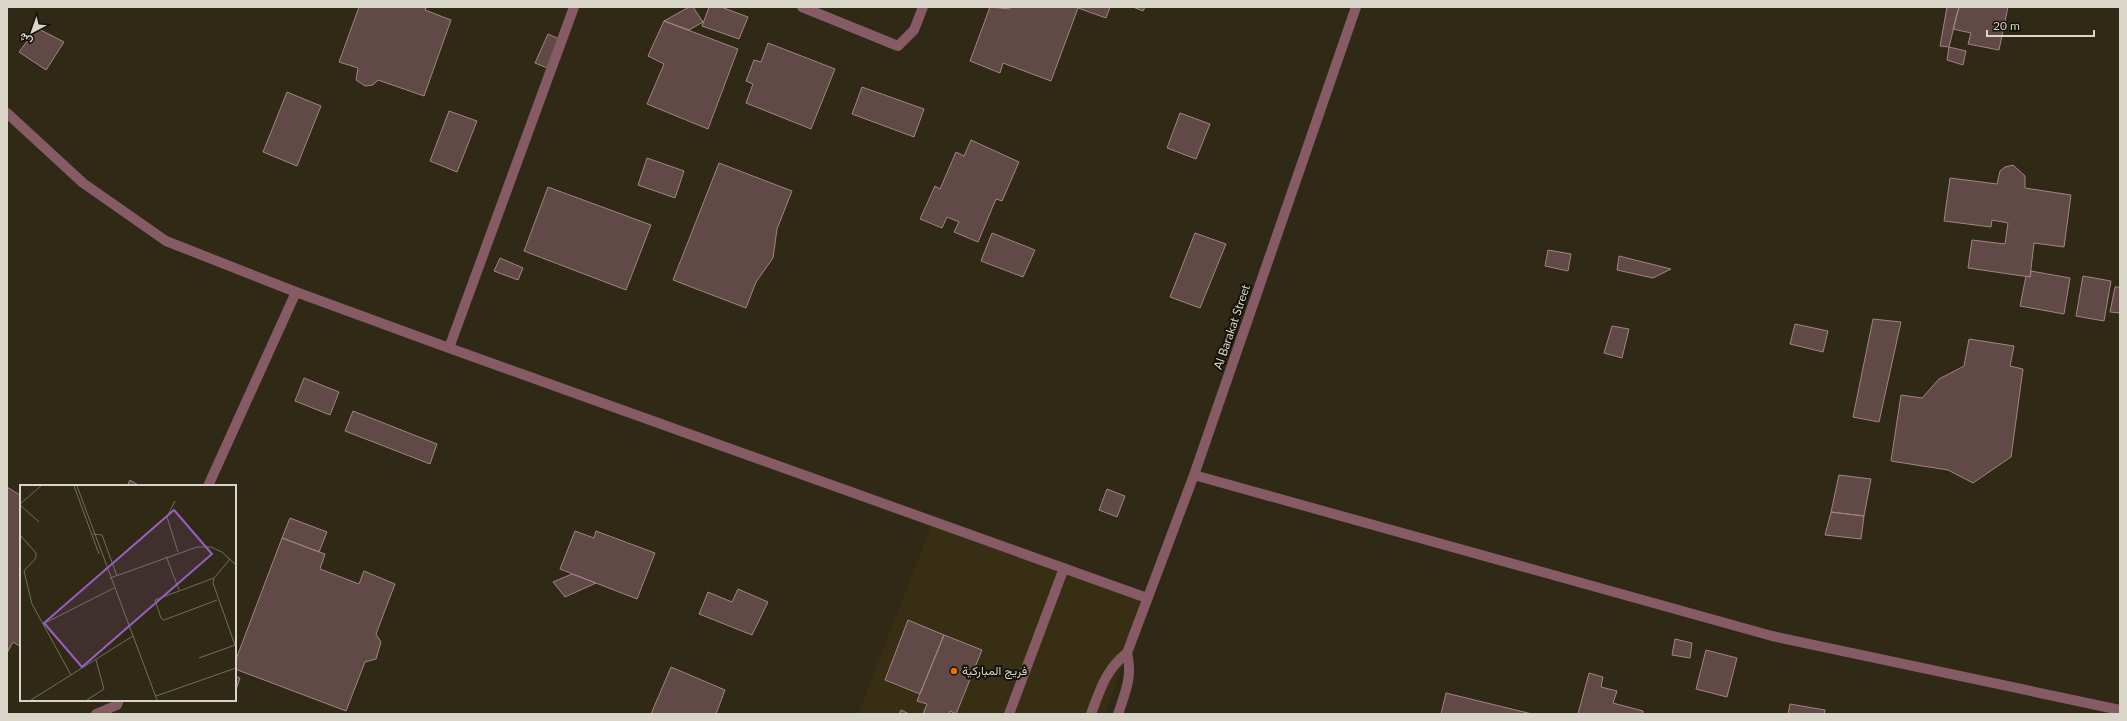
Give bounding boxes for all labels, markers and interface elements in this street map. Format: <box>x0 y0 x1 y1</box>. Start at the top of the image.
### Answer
north arrow <box>12 12 52 52</box>
scale bar <box>1987 12 2094 38</box>
text: 20 m <box>1993 18 2020 33</box>
text: ش <box>16 30 35 49</box>
street label: Al Barakat Street <box>1210 282 1253 371</box>
inset map <box>20 485 236 701</box>
place label: فريج المباركية <box>962 663 1027 680</box>
marker: فريج المباركية <box>949 666 959 676</box>

